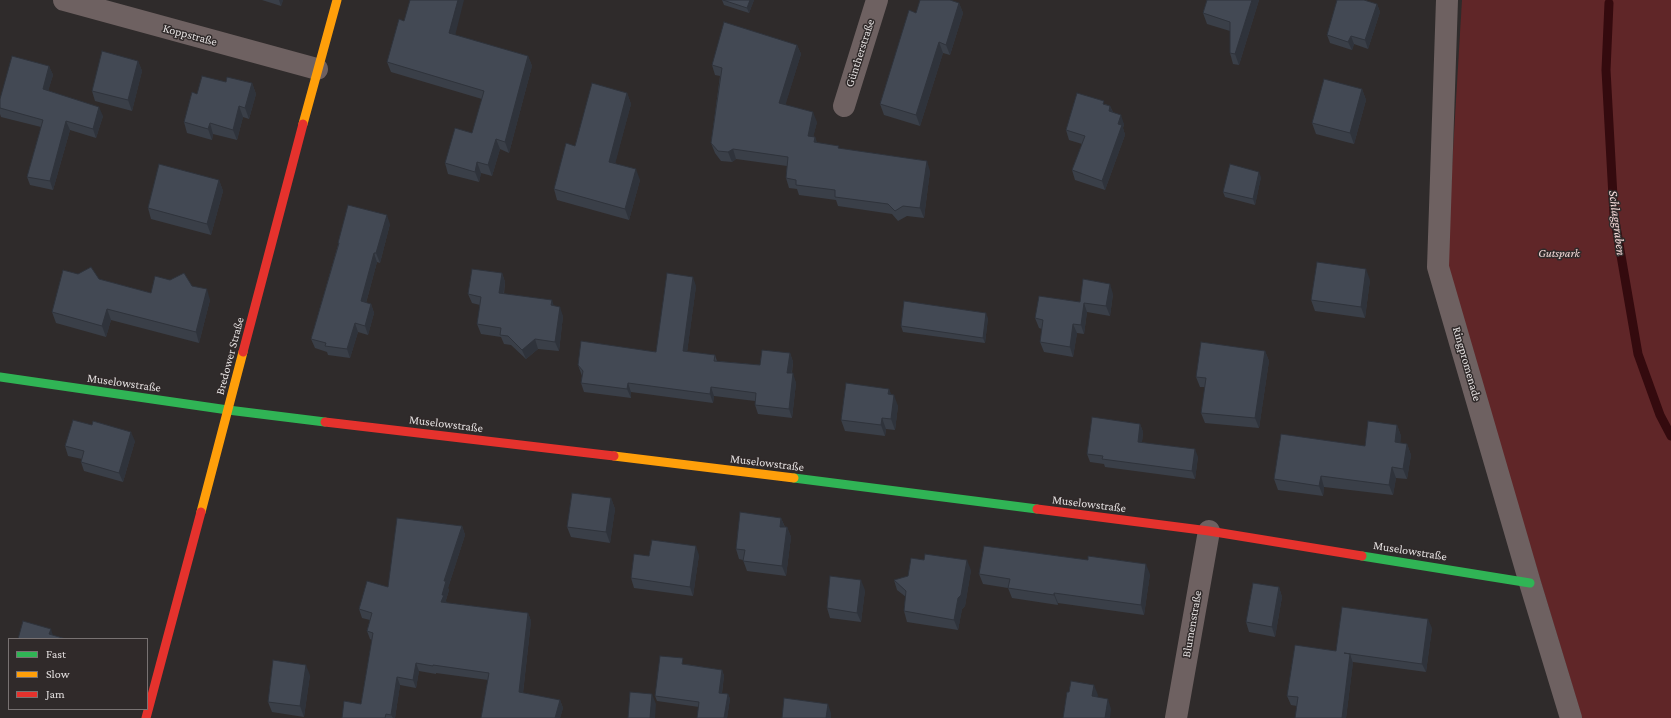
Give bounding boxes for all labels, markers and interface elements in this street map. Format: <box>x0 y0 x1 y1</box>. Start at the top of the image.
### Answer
street label: Güntherstraße <box>842 17 878 89</box>
street label: Koppstraße <box>161 21 219 49</box>
water label: Schlaggraben <box>1605 190 1629 256</box>
park label: Gutspark <box>1538 246 1580 260</box>
street label: Bredower Straße <box>213 316 247 396</box>
street label: Ringpromenade <box>1449 325 1485 403</box>
street label: Muselowstraße <box>86 371 162 395</box>
street label: Muselowstraße <box>408 412 484 436</box>
street label: Muselowstraße <box>729 451 805 475</box>
street label: Muselowstraße <box>1051 492 1127 516</box>
street label: Muselowstraße <box>1372 538 1448 564</box>
street label: Blumenstraße <box>1179 589 1205 659</box>
legend <box>8 638 148 710</box>
text: Fast <box>46 647 66 661</box>
text: Slow <box>46 667 70 681</box>
text: Jam <box>46 687 65 701</box>

